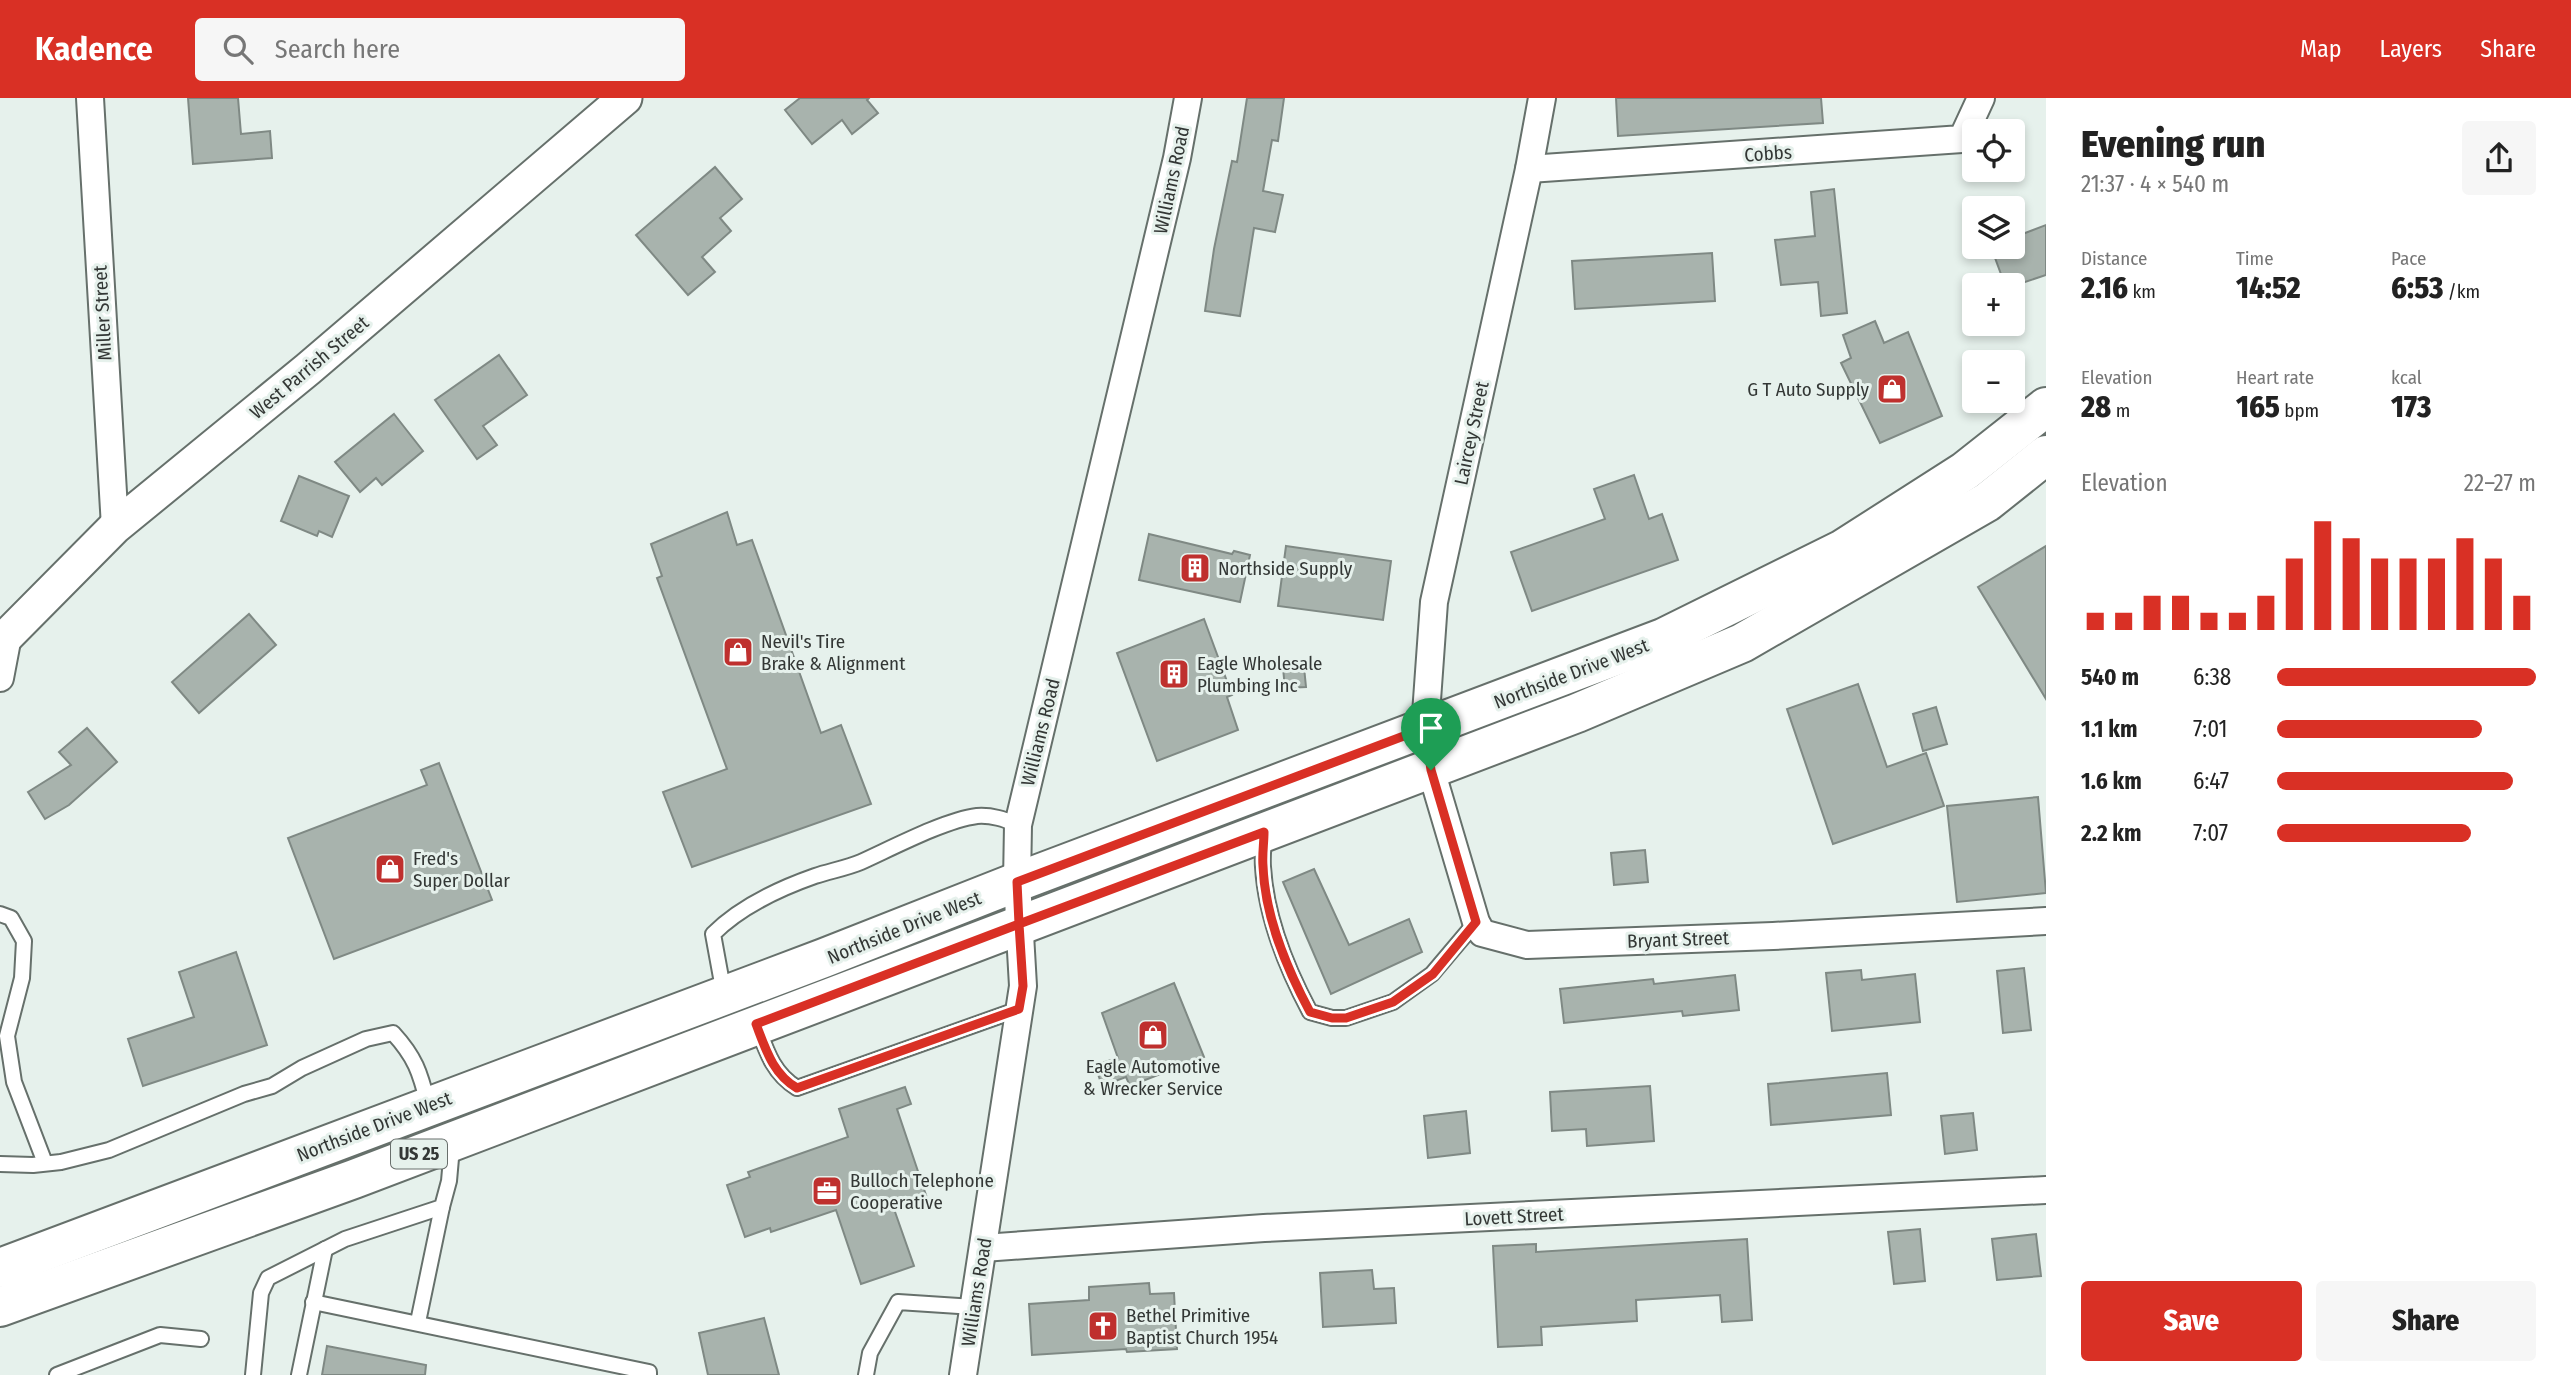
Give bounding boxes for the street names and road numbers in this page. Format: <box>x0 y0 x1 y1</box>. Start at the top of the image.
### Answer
street label: Williams Road <box>1149 124 1194 236</box>
street label: Cobbs <box>1743 140 1793 167</box>
street label: Miller Street <box>88 264 116 361</box>
street label: West Parrish Street <box>245 311 374 424</box>
street label: Laircey Street <box>1449 378 1494 487</box>
street label: Northside Drive West <box>1491 633 1652 714</box>
street label: Williams Road <box>1016 676 1065 788</box>
street label: Northside Drive West <box>824 886 985 969</box>
street label: Bryant Street <box>1627 926 1730 953</box>
street label: Northside Drive West <box>294 1086 455 1167</box>
road number: US 25 <box>391 1140 447 1168</box>
street label: Lovett Street <box>1464 1202 1565 1231</box>
street label: Williams Road <box>957 1236 996 1348</box>

